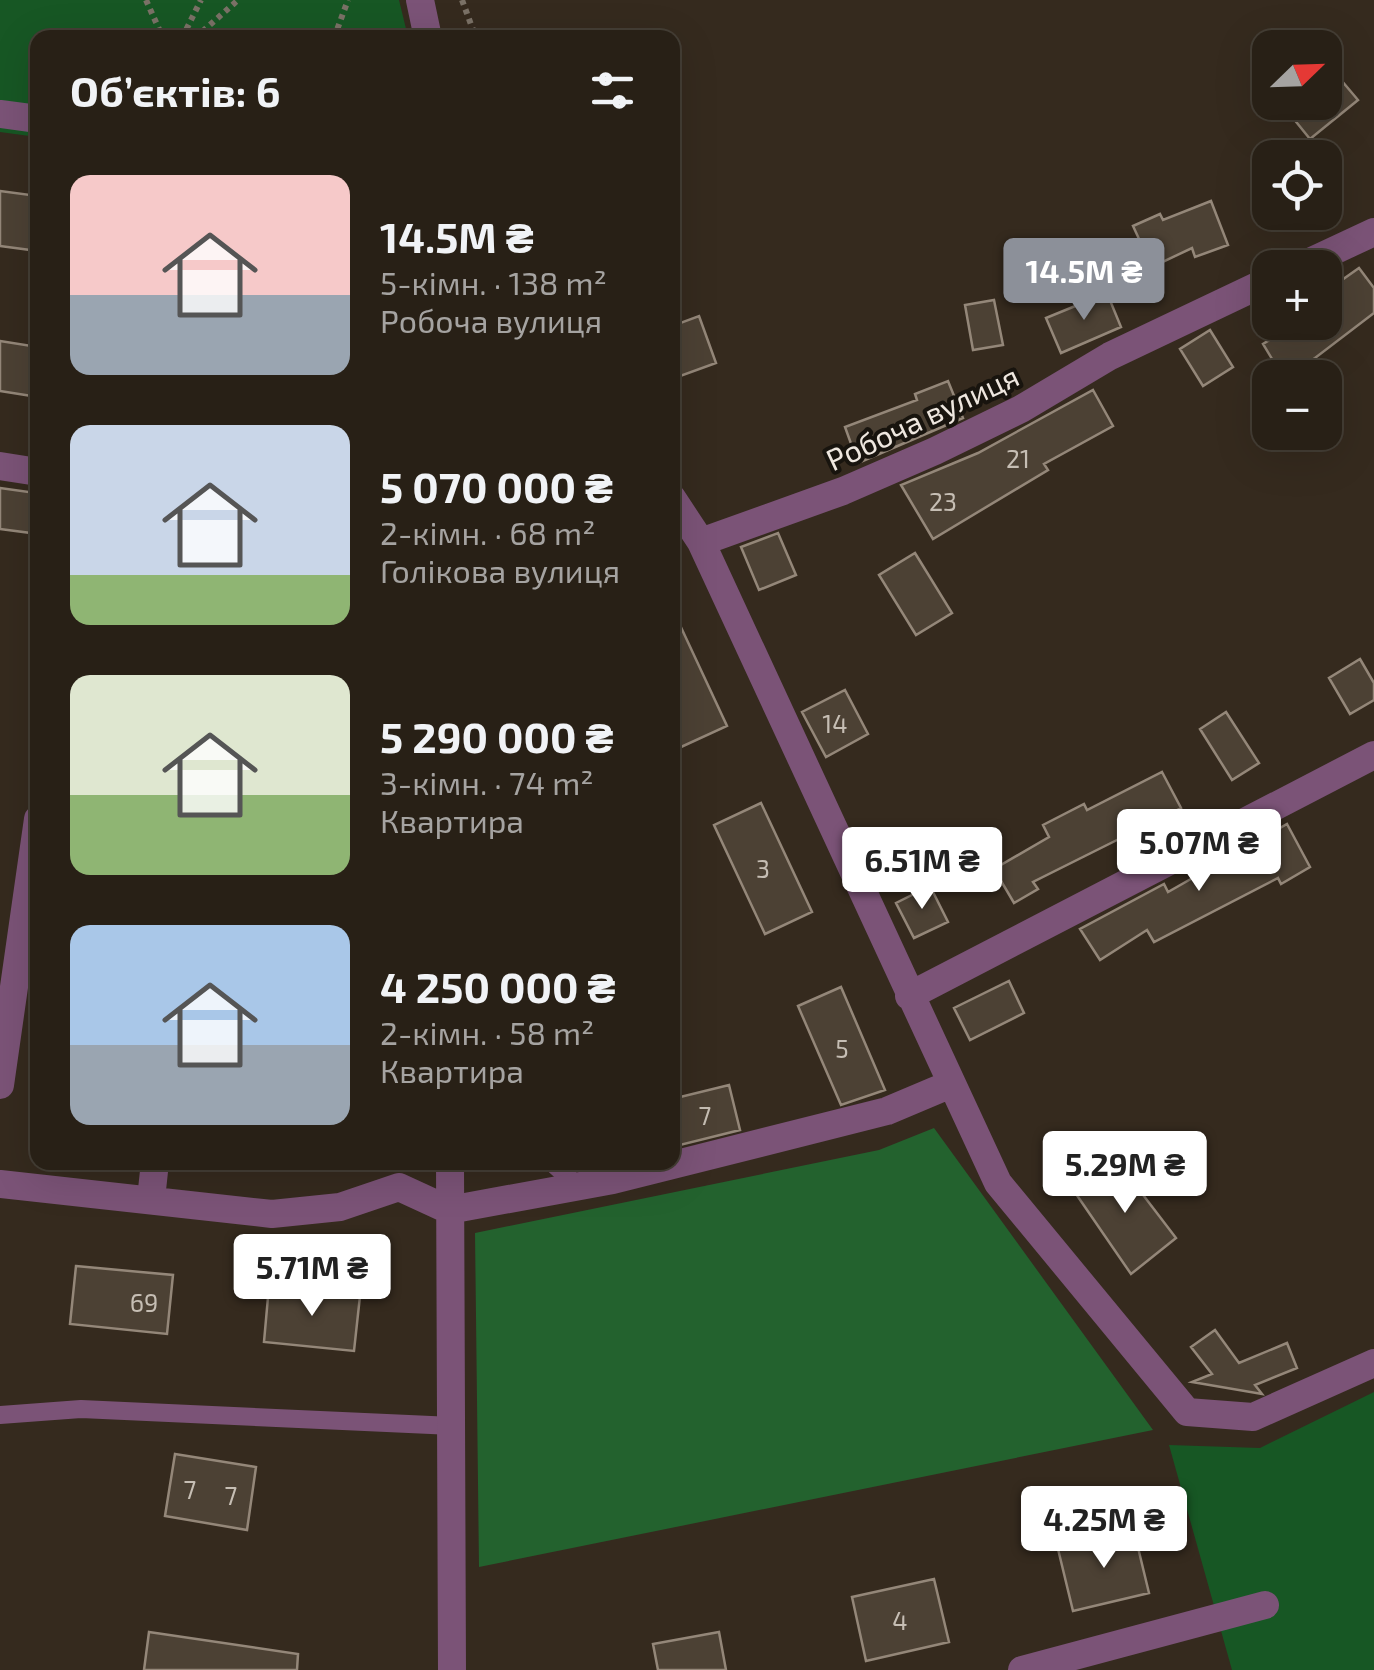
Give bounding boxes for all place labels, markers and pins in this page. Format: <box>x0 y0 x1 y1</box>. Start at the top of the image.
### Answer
pin: 14.5M ₴ <box>992 238 1176 323</box>
pin: 5.07M ₴ <box>1107 809 1291 894</box>
pin: 6.51M ₴ <box>830 827 1014 912</box>
pin: 5.29M ₴ <box>1033 1131 1217 1216</box>
pin: 5.71M ₴ <box>220 1234 404 1319</box>
pin: 4.25M ₴ <box>1012 1486 1196 1571</box>

